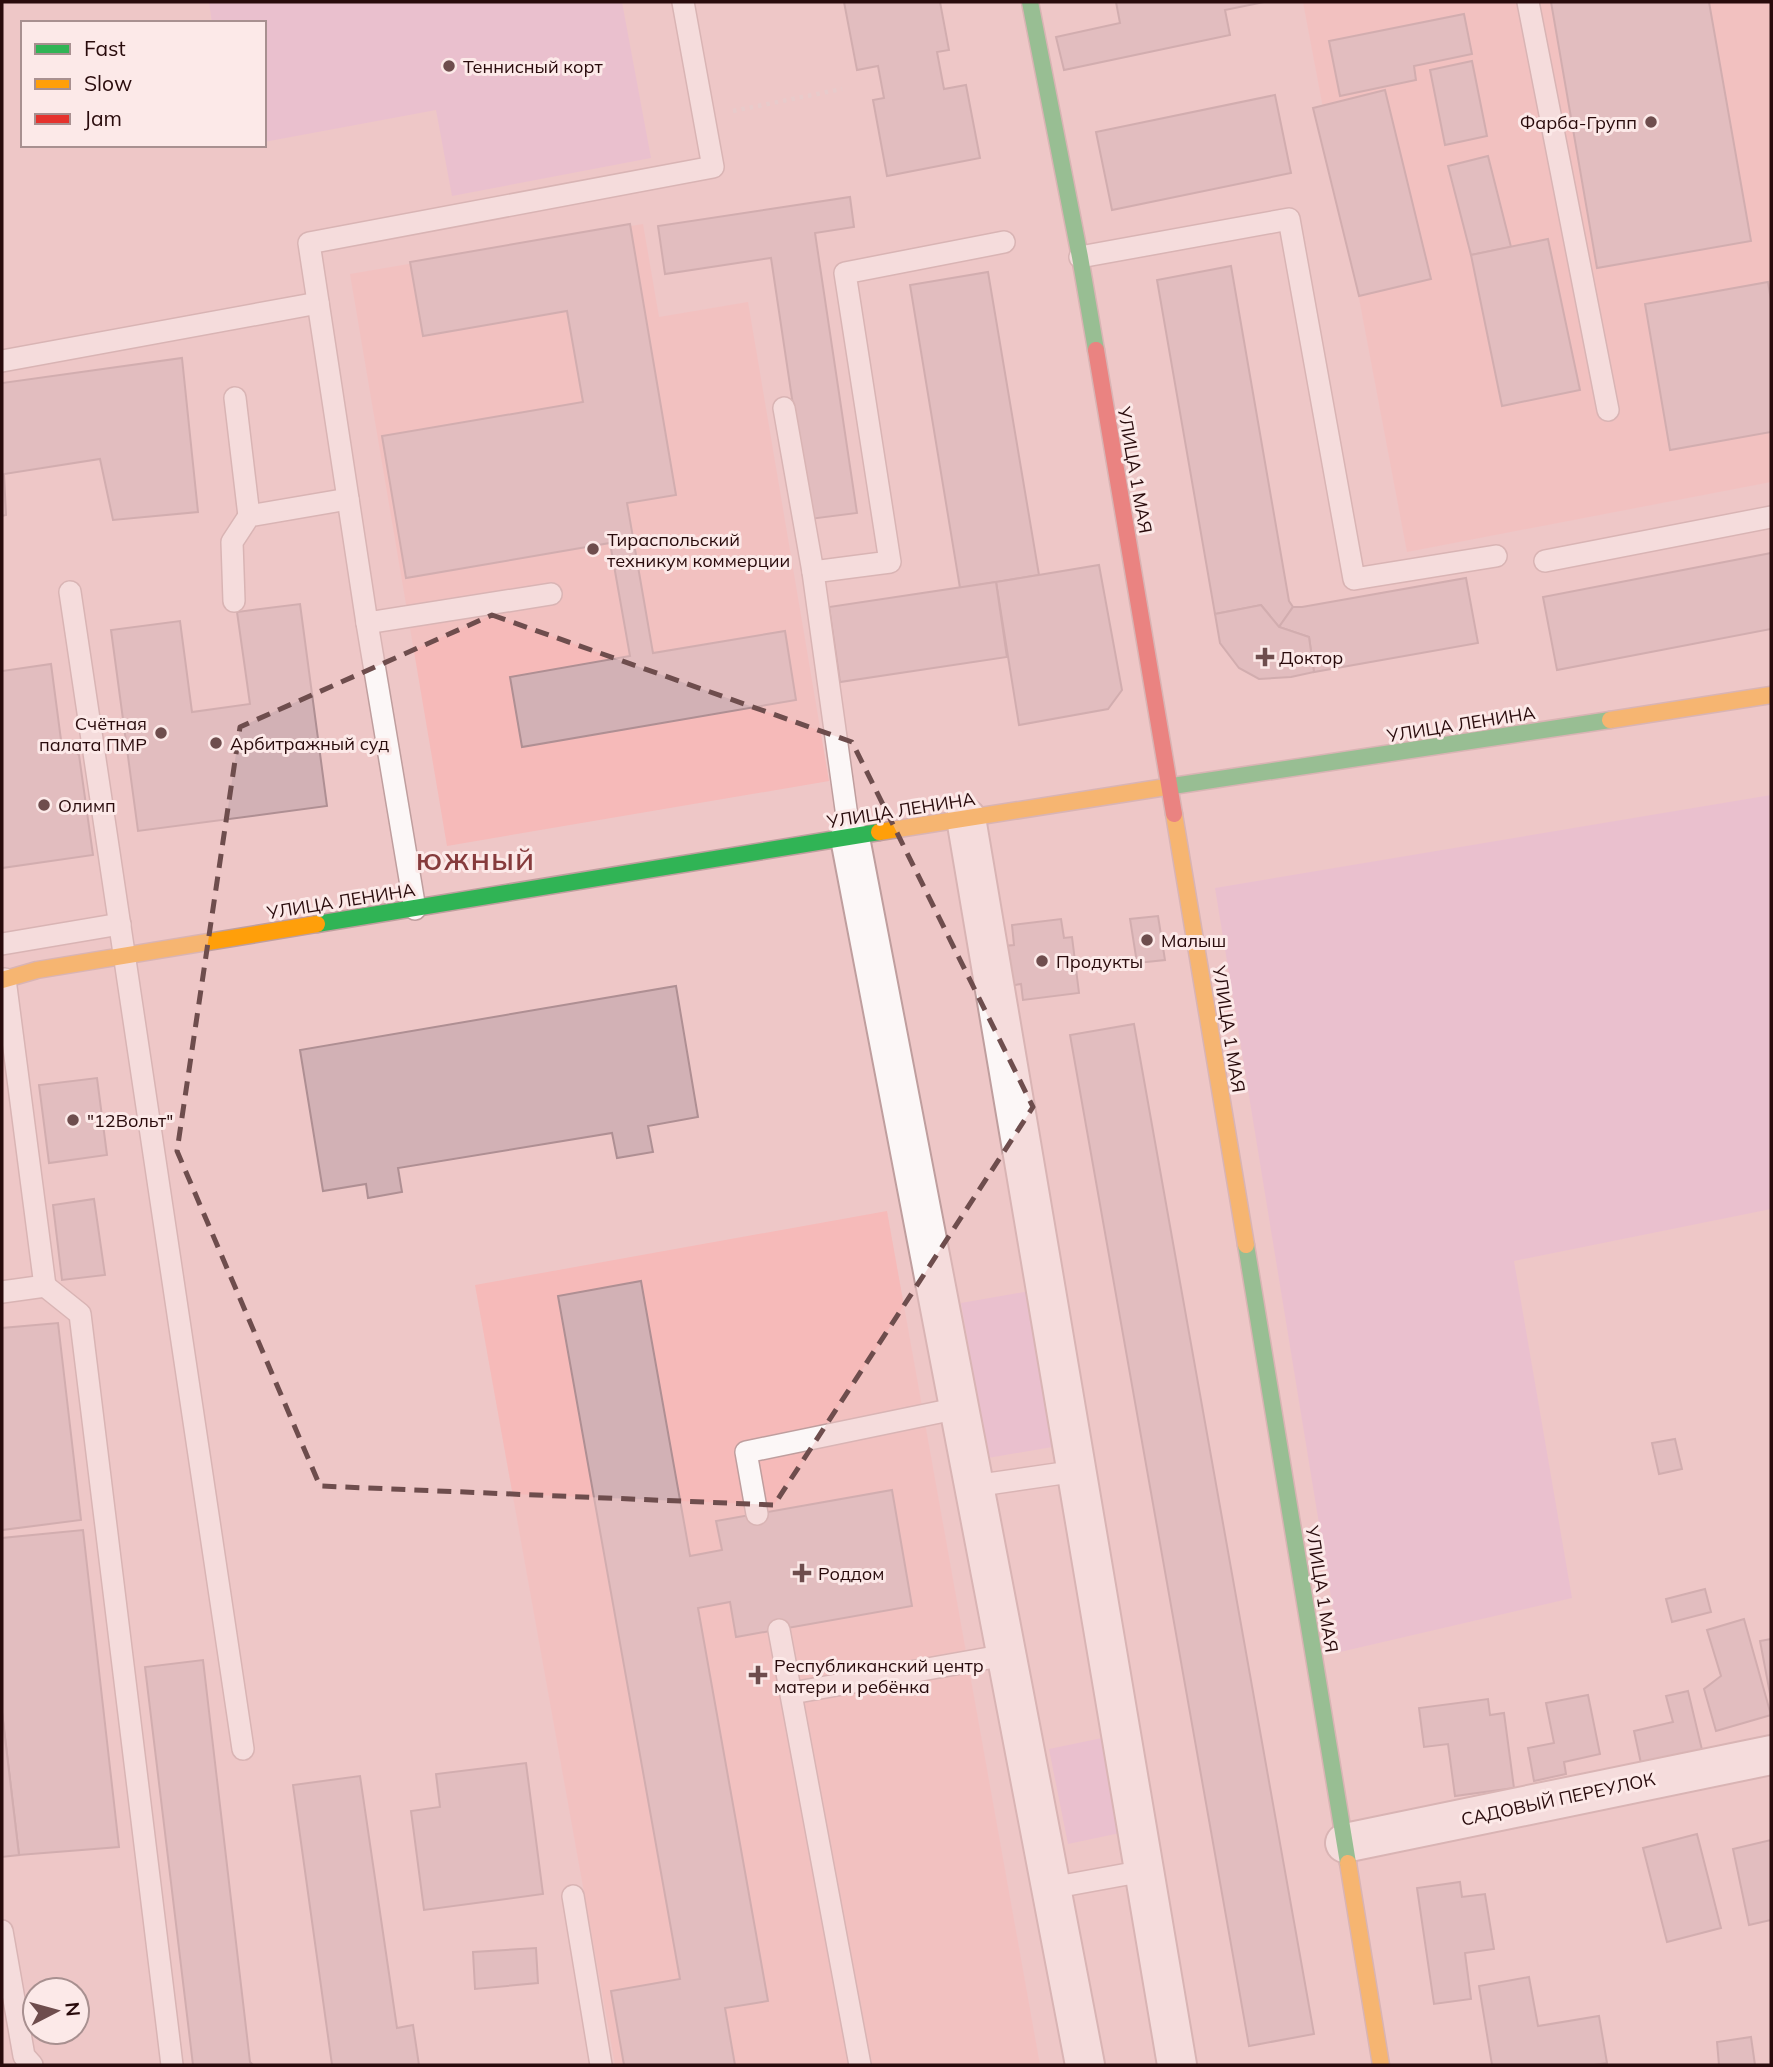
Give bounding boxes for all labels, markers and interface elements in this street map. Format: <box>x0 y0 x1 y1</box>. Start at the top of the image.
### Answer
legend <box>21 21 266 147</box>
text: Fast <box>84 35 126 61</box>
place label: Теннисный корт <box>463 55 603 78</box>
marker: Теннисный корт <box>441 58 457 74</box>
text: Slow <box>84 70 132 96</box>
text: Jam <box>84 105 122 131</box>
place label: Фарба-Групп <box>1520 111 1637 134</box>
marker: Фарба-Групп <box>1643 114 1659 130</box>
street label: УЛИЦА 1 МАЯ <box>1112 404 1157 535</box>
place label: Тираспольский техникум коммерции <box>607 528 790 572</box>
marker: Тираспольский техникум коммерции <box>585 541 601 557</box>
place label: Доктор <box>1279 646 1343 669</box>
marker: Доктор <box>1257 649 1273 665</box>
street label: УЛИЦА ЛЕНИНА <box>1384 701 1537 747</box>
place label: Счётная палата ПМР <box>39 712 147 756</box>
marker: Счётная палата ПМР <box>153 725 169 741</box>
place label: Арбитражный суд <box>230 732 389 755</box>
marker: Арбитражный суд <box>208 735 224 751</box>
street label: УЛИЦА ЛЕНИНА <box>824 787 977 833</box>
place label: Олимп <box>58 794 116 817</box>
marker: Олимп <box>36 797 52 813</box>
district label: ЮЖНЫЙ <box>416 846 536 876</box>
street label: УЛИЦА ЛЕНИНА <box>264 878 417 924</box>
place label: Малыш <box>1161 929 1226 952</box>
marker: Малыш <box>1139 932 1155 948</box>
place label: Продукты <box>1056 950 1143 973</box>
marker: Продукты <box>1034 953 1050 969</box>
street label: УЛИЦА 1 МАЯ <box>1207 963 1250 1094</box>
place label: "12Вольт" <box>87 1109 173 1132</box>
marker: "12Вольт" <box>65 1112 81 1128</box>
street label: УЛИЦА 1 МАЯ <box>1300 1523 1343 1654</box>
place label: Роддом <box>818 1562 884 1585</box>
marker: Роддом <box>792 1563 812 1583</box>
place label: Республиканский центр матери и ребёнка <box>774 1654 984 1698</box>
marker: Республиканский центр матери и ребёнка <box>748 1665 768 1685</box>
street label: САДОВЫЙ ПЕРЕУЛОК <box>1459 1767 1657 1831</box>
north arrow <box>21 1976 91 2046</box>
text: N <box>60 2001 86 2018</box>

